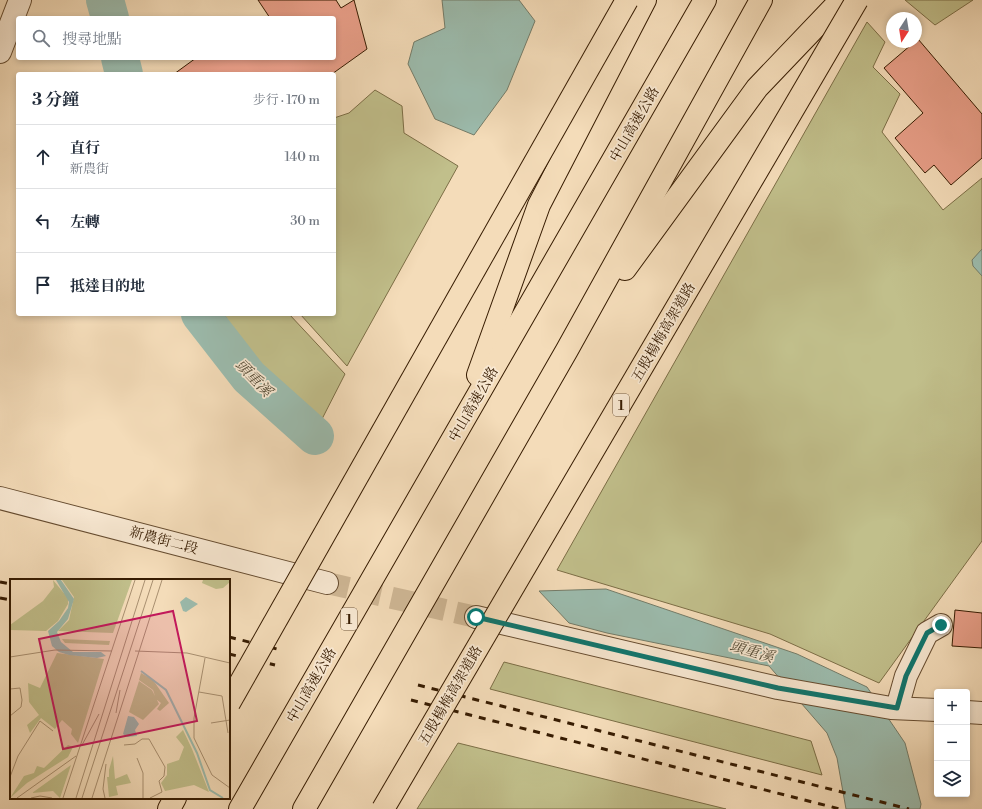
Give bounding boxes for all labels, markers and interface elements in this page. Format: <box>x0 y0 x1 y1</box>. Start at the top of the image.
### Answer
north arrow <box>886 12 922 48</box>
search box <box>16 16 336 60</box>
icon: search <box>30 27 52 49</box>
text: 搜尋地點 <box>62 30 122 49</box>
street label: 中山高速公路 <box>606 84 664 165</box>
text: 3 分鐘 <box>32 89 79 111</box>
text: 步行 · 170 m <box>253 92 320 108</box>
text: 直行 <box>70 139 100 158</box>
icon: ahead <box>32 146 54 168</box>
text: 140 m <box>284 149 320 165</box>
text: 新農街 <box>70 161 109 177</box>
icon: left <box>32 210 54 232</box>
text: 左轉 <box>70 213 100 232</box>
text: 30 m <box>290 213 320 229</box>
icon: arrive <box>32 274 54 296</box>
text: 抵達目的地 <box>70 277 145 296</box>
street label: 五股楊梅高架道路 <box>628 280 700 385</box>
water label: 頭重溪 <box>231 356 277 403</box>
street label: 中山高速公路 <box>445 364 503 445</box>
road number: 1 <box>613 394 629 416</box>
street label: 新農街二段 <box>128 523 200 559</box>
inset map <box>10 579 230 799</box>
road number: 1 <box>341 608 357 630</box>
route start <box>467 608 485 626</box>
route end <box>932 616 950 634</box>
water label: 頭重溪 <box>728 636 778 668</box>
street label: 五股楊梅高架道路 <box>415 643 487 748</box>
street label: 中山高速公路 <box>283 645 341 726</box>
map controls <box>934 689 970 797</box>
button: + <box>934 689 970 725</box>
button: − <box>934 725 970 761</box>
button: layers <box>934 761 970 797</box>

